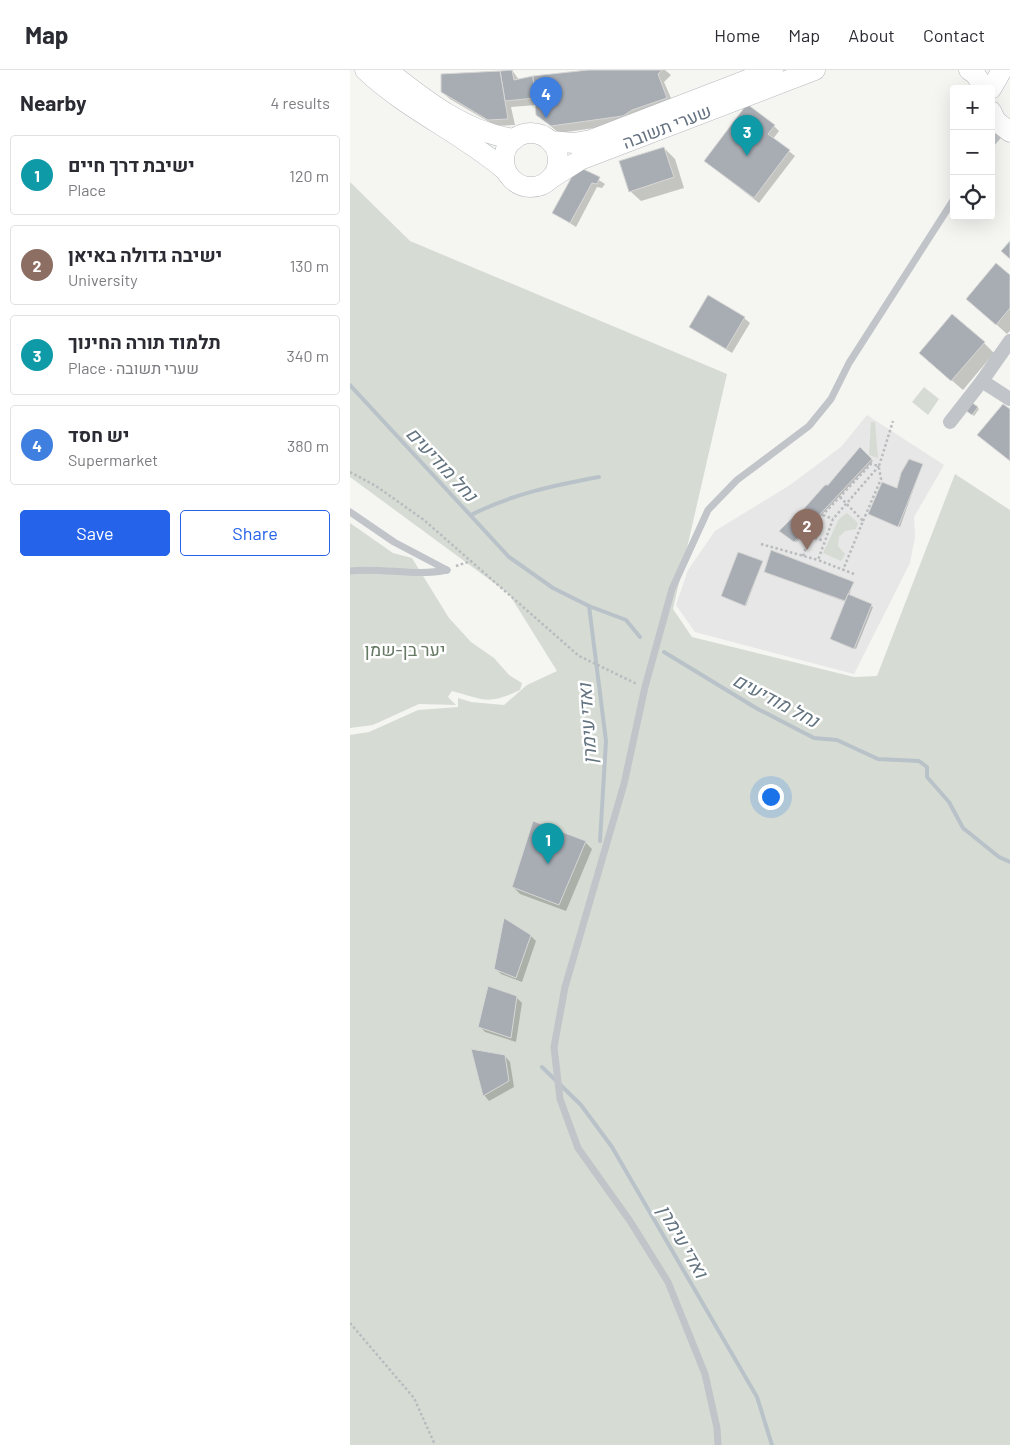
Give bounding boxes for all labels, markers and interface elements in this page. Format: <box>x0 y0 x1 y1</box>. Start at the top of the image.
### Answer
text: Map <box>25 20 68 49</box>
text: Home <box>714 24 760 46</box>
text: Map <box>788 24 820 46</box>
text: About <box>848 24 895 46</box>
text: Contact <box>923 24 985 46</box>
pin: 4 <box>530 77 562 118</box>
map controls <box>950 85 995 220</box>
button: + <box>950 85 995 130</box>
text: Nearby <box>20 90 86 115</box>
text: 4 results <box>270 93 330 112</box>
street label: שערי תשובה <box>619 99 714 153</box>
pin: 3 <box>731 115 763 156</box>
button: − <box>950 130 995 175</box>
text: ישיבת דרך חיים <box>68 153 195 176</box>
text: 1 <box>34 166 40 185</box>
text: 120 m <box>289 166 329 185</box>
button: locate <box>950 175 995 220</box>
text: Place <box>68 180 106 199</box>
text: ישיבה גדולה באיאן <box>68 243 222 266</box>
text: 2 <box>33 256 41 275</box>
text: 130 m <box>290 256 329 275</box>
text: University <box>68 270 138 289</box>
text: תלמוד תורה החינוך <box>68 330 221 353</box>
text: 3 <box>33 346 41 365</box>
text: 340 m <box>286 346 329 365</box>
text: Place · שערי תשובה <box>68 358 199 377</box>
water label: נחל מודיעים <box>402 421 484 507</box>
text: יש חסד <box>68 423 130 446</box>
text: 4 <box>32 436 42 455</box>
text: 380 m <box>287 436 329 455</box>
text: Supermarket <box>68 450 158 469</box>
pin: 2 <box>791 509 823 550</box>
button: Save <box>20 510 170 556</box>
button: Share <box>180 510 330 556</box>
park label: יער בן-שמן <box>365 638 445 660</box>
water label: נחל מודיעים <box>729 667 824 732</box>
water label: ואדי עימרן <box>572 682 601 765</box>
your location <box>758 784 784 810</box>
pin: 1 <box>532 823 564 864</box>
water label: ואדי עימרן <box>653 1200 714 1283</box>

